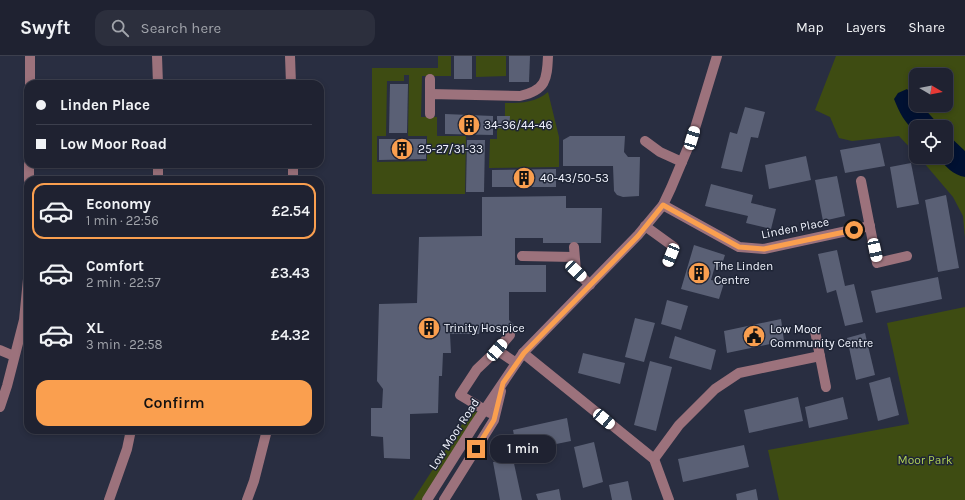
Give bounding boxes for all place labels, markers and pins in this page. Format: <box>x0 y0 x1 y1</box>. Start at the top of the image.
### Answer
building icon: 34-36/44-46 <box>456 112 482 138</box>
place label: 34-36/44-46 <box>484 118 552 132</box>
building icon: 25-27/31-33 <box>389 136 415 162</box>
place label: 25-27/31-33 <box>418 142 483 156</box>
building icon: 40-43/50-53 <box>511 165 537 191</box>
place label: 40-43/50-53 <box>540 171 609 185</box>
place label: The Linden Centre <box>714 259 773 287</box>
building icon: The Linden Centre <box>686 260 712 286</box>
building icon: Trinity Hospice <box>416 315 442 341</box>
place label: Trinity Hospice <box>444 321 525 335</box>
place label: Low Moor Community Centre <box>770 322 873 350</box>
public building icon: Low Moor Community Centre <box>741 323 767 349</box>

